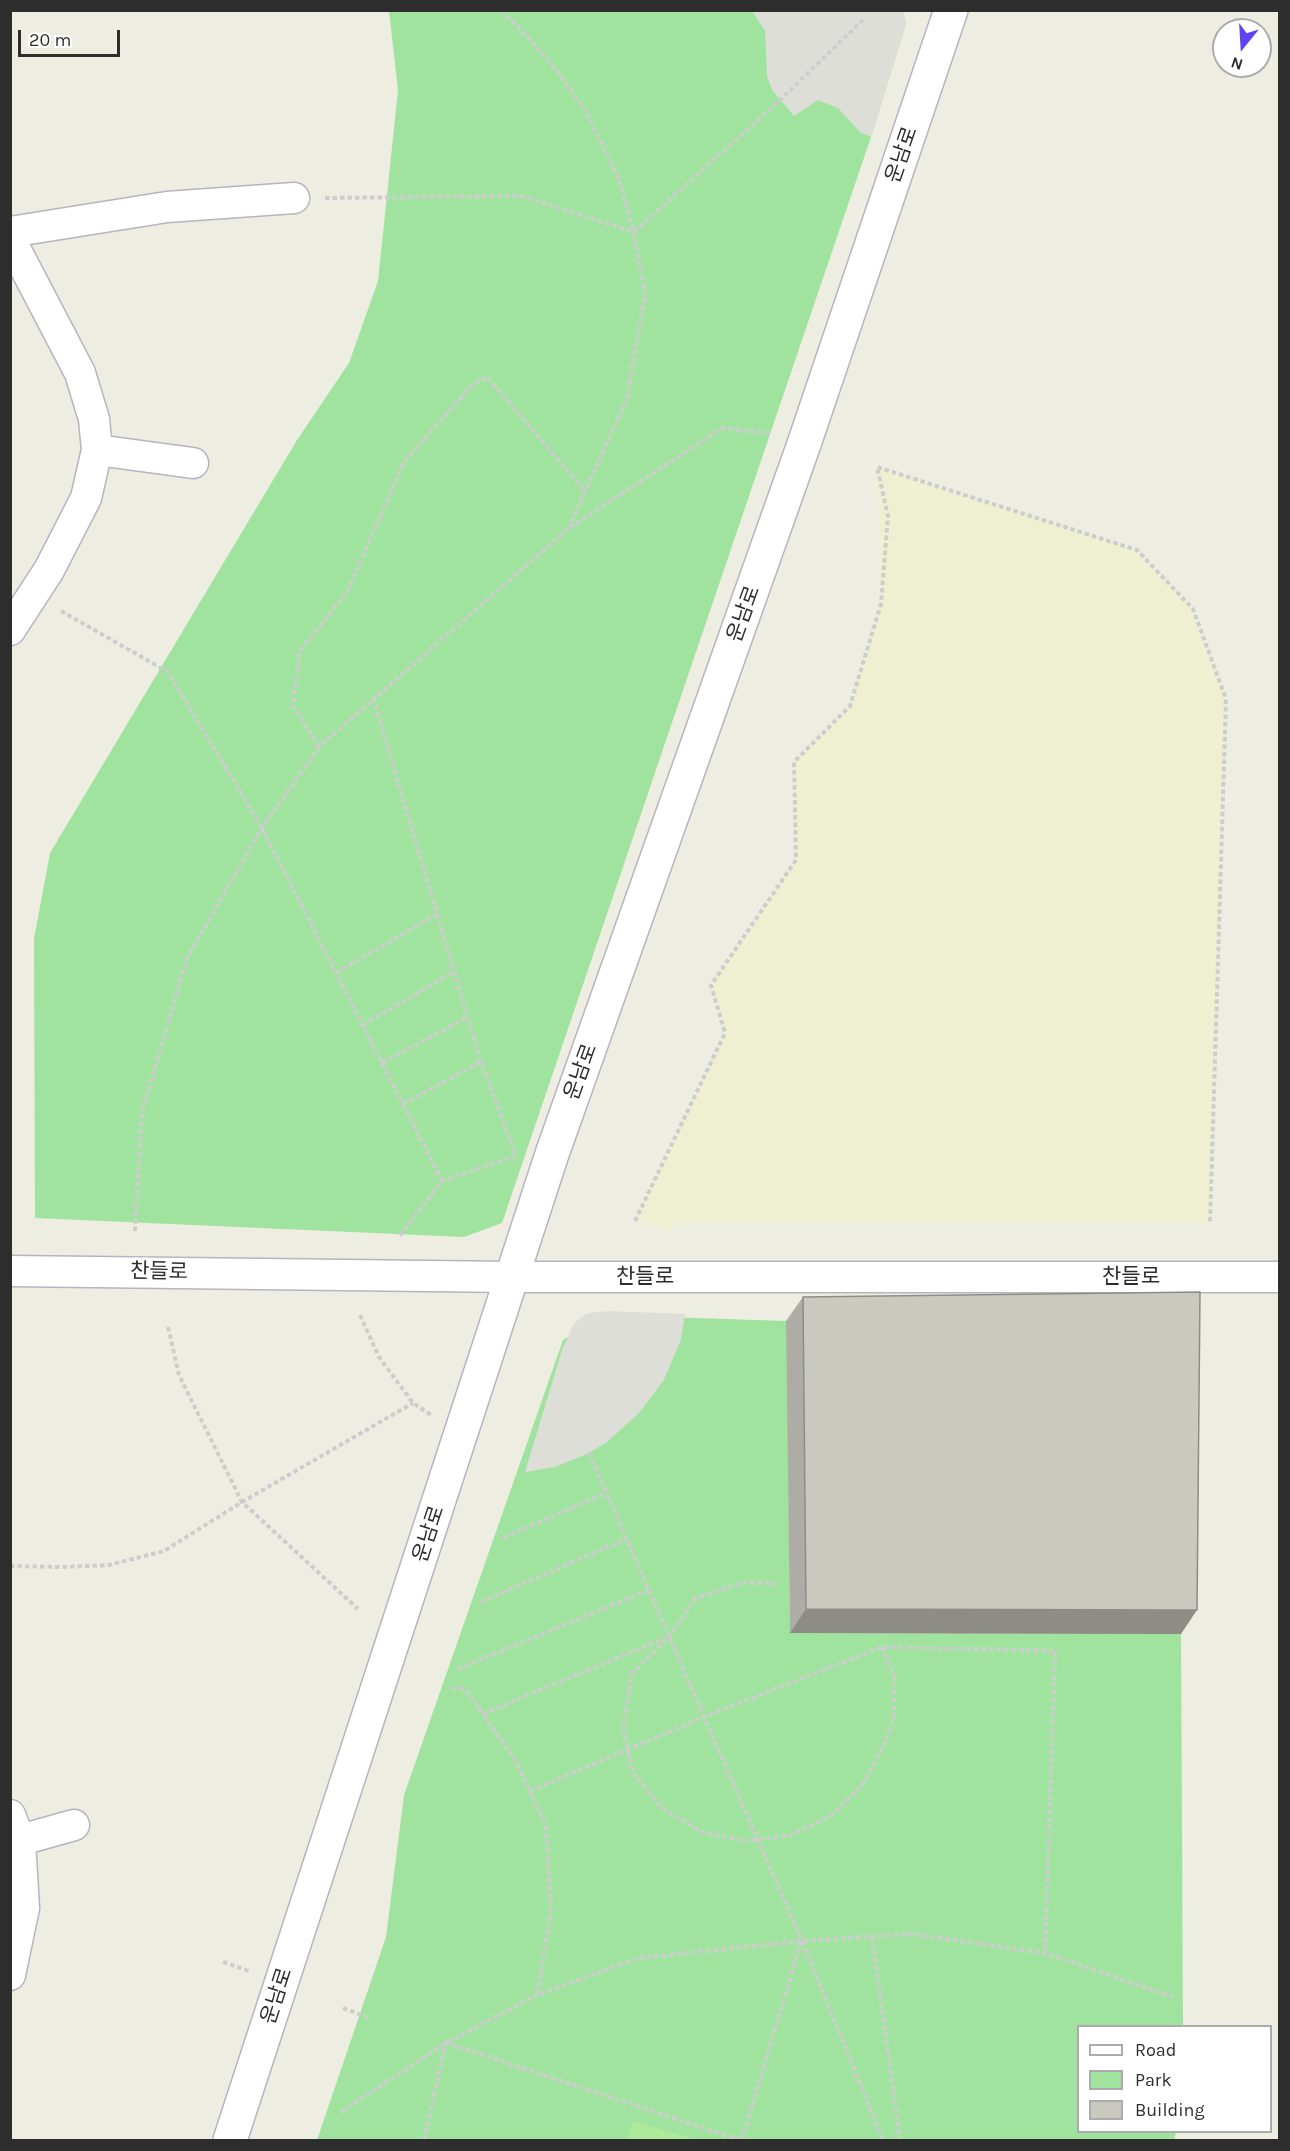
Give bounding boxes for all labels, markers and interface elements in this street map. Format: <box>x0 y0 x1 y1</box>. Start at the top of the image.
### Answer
scale bar <box>21 18 123 56</box>
north arrow <box>1212 18 1272 78</box>
text: 20 m <box>29 29 71 51</box>
text: N <box>1229 53 1245 75</box>
street label: 운남로 <box>881 123 923 187</box>
street label: 운남로 <box>722 582 766 646</box>
street label: 운남로 <box>559 1040 603 1104</box>
street label: 찬들로 <box>130 1259 188 1285</box>
street label: 찬들로 <box>616 1264 674 1290</box>
street label: 찬들로 <box>1102 1264 1160 1290</box>
street label: 운남로 <box>408 1503 450 1565</box>
street label: 운남로 <box>256 1965 298 2027</box>
legend <box>1077 2025 1272 2133</box>
text: Road <box>1135 2039 1176 2061</box>
text: Park <box>1135 2069 1172 2091</box>
text: Building <box>1135 2099 1205 2121</box>

